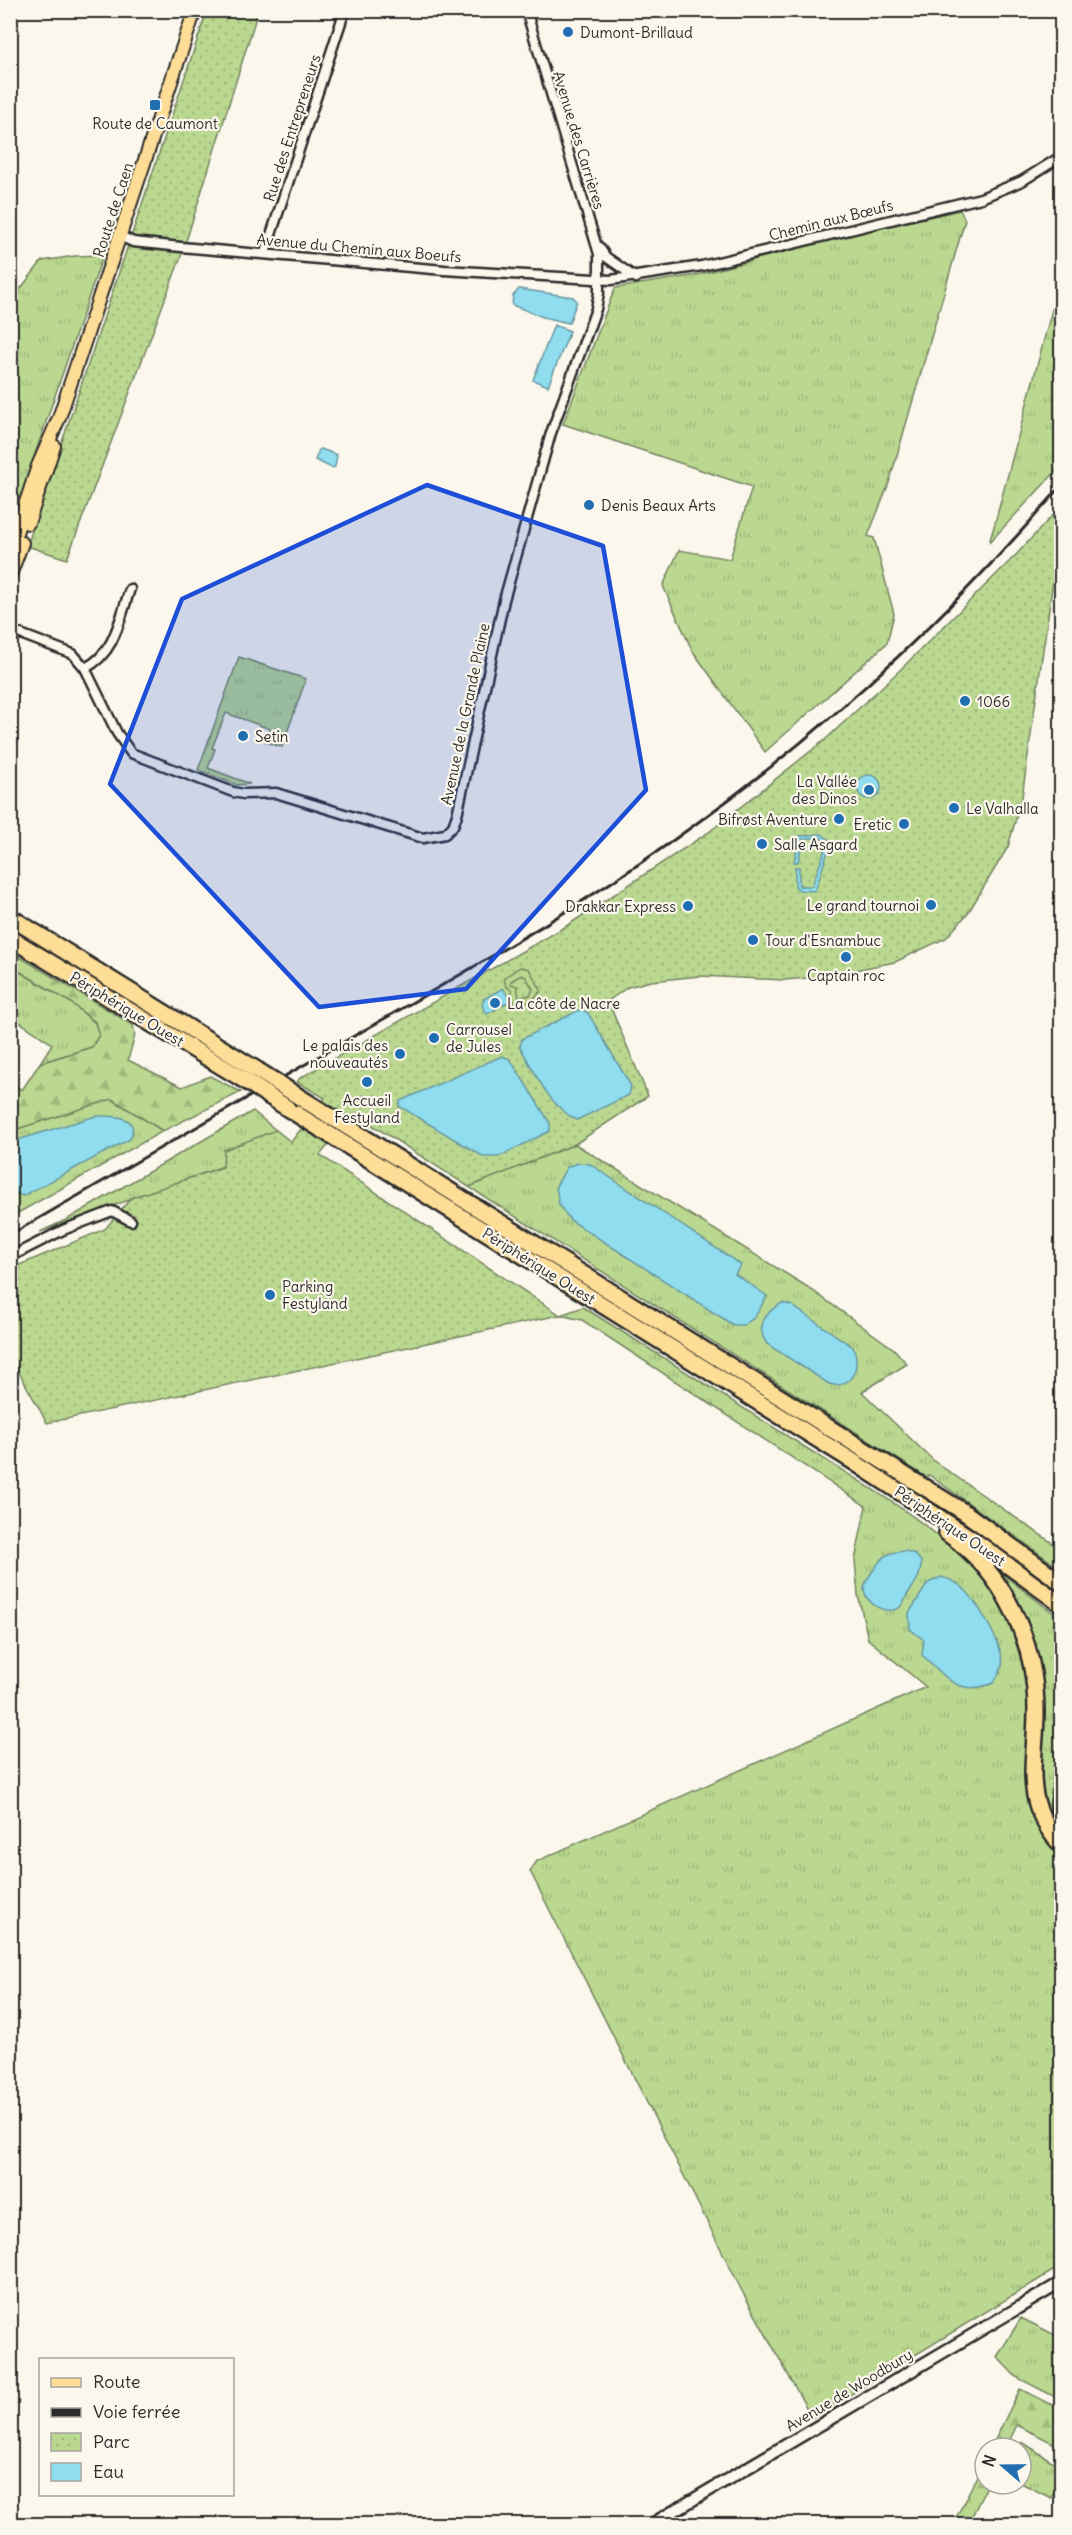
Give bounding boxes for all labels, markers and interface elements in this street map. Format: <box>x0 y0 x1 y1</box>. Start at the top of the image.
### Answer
place label: Dumont-Brillaud <box>580 23 693 42</box>
marker: Dumont-Brillaud <box>561 25 575 39</box>
street label: Rue des Entrepreneurs <box>259 52 325 204</box>
street label: Avenue des Carrières <box>549 69 609 212</box>
marker: Route de Caumont <box>148 98 162 112</box>
place label: Route de Caumont <box>92 114 218 133</box>
street label: Route de Caen <box>89 160 137 260</box>
street label: Chemin aux Bœufs <box>767 195 895 245</box>
street label: Avenue du Chemin aux Boeufs <box>256 230 462 266</box>
place label: Denis Beaux Arts <box>601 496 716 515</box>
marker: Denis Beaux Arts <box>582 498 596 512</box>
street label: Avenue de la Grande Plaine <box>436 621 494 807</box>
place label: 1066 <box>977 692 1010 711</box>
marker: 1066 <box>958 694 972 708</box>
place label: Setin <box>255 727 289 746</box>
marker: Setin <box>236 729 250 743</box>
place label: La Vallée des Dinos <box>792 772 857 808</box>
marker: La Vallée des Dinos <box>862 783 876 797</box>
place label: Le Valhalla <box>966 799 1039 818</box>
marker: Le Valhalla <box>947 801 961 815</box>
place label: Bifrøst Aventure <box>718 810 827 829</box>
marker: Bifrøst Aventure <box>832 812 846 826</box>
place label: Eretic <box>853 815 892 834</box>
marker: Eretic <box>897 817 911 831</box>
place label: Salle Asgard <box>774 835 858 854</box>
marker: Salle Asgard <box>755 837 769 851</box>
place label: Le grand tournoi <box>807 896 919 915</box>
place label: Drakkar Express <box>565 897 676 916</box>
marker: Le grand tournoi <box>924 898 938 912</box>
marker: Drakkar Express <box>681 899 695 913</box>
place label: Tour d'Esnambuc <box>765 931 881 950</box>
marker: Tour d'Esnambuc <box>746 933 760 947</box>
marker: Captain roc <box>839 950 853 964</box>
place label: Captain roc <box>807 966 885 985</box>
street label: Périphérique Ouest <box>67 967 187 1051</box>
place label: La côte de Nacre <box>507 994 620 1013</box>
marker: La côte de Nacre <box>488 996 502 1010</box>
place label: Carrousel de Jules <box>446 1020 512 1056</box>
marker: Carrousel de Jules <box>427 1031 441 1045</box>
place label: Le palais des nouveautés <box>302 1036 388 1072</box>
marker: Le palais des nouveautés <box>393 1047 407 1061</box>
marker: Accueil Festyland <box>360 1075 374 1089</box>
place label: Accueil Festyland <box>334 1091 400 1127</box>
street label: Périphérique Ouest <box>479 1224 599 1308</box>
place label: Parking Festyland <box>282 1277 348 1313</box>
marker: Parking Festyland <box>263 1288 277 1302</box>
street label: Périphérique Ouest <box>891 1482 1009 1570</box>
street label: Avenue de Woodbury <box>782 2345 916 2435</box>
legend <box>39 2358 234 2496</box>
text: Route <box>93 2370 141 2393</box>
text: Voie ferrée <box>93 2400 180 2423</box>
text: Parc <box>93 2430 130 2453</box>
north arrow <box>973 2436 1033 2496</box>
text: N <box>978 2452 1000 2469</box>
text: Eau <box>93 2460 124 2483</box>

